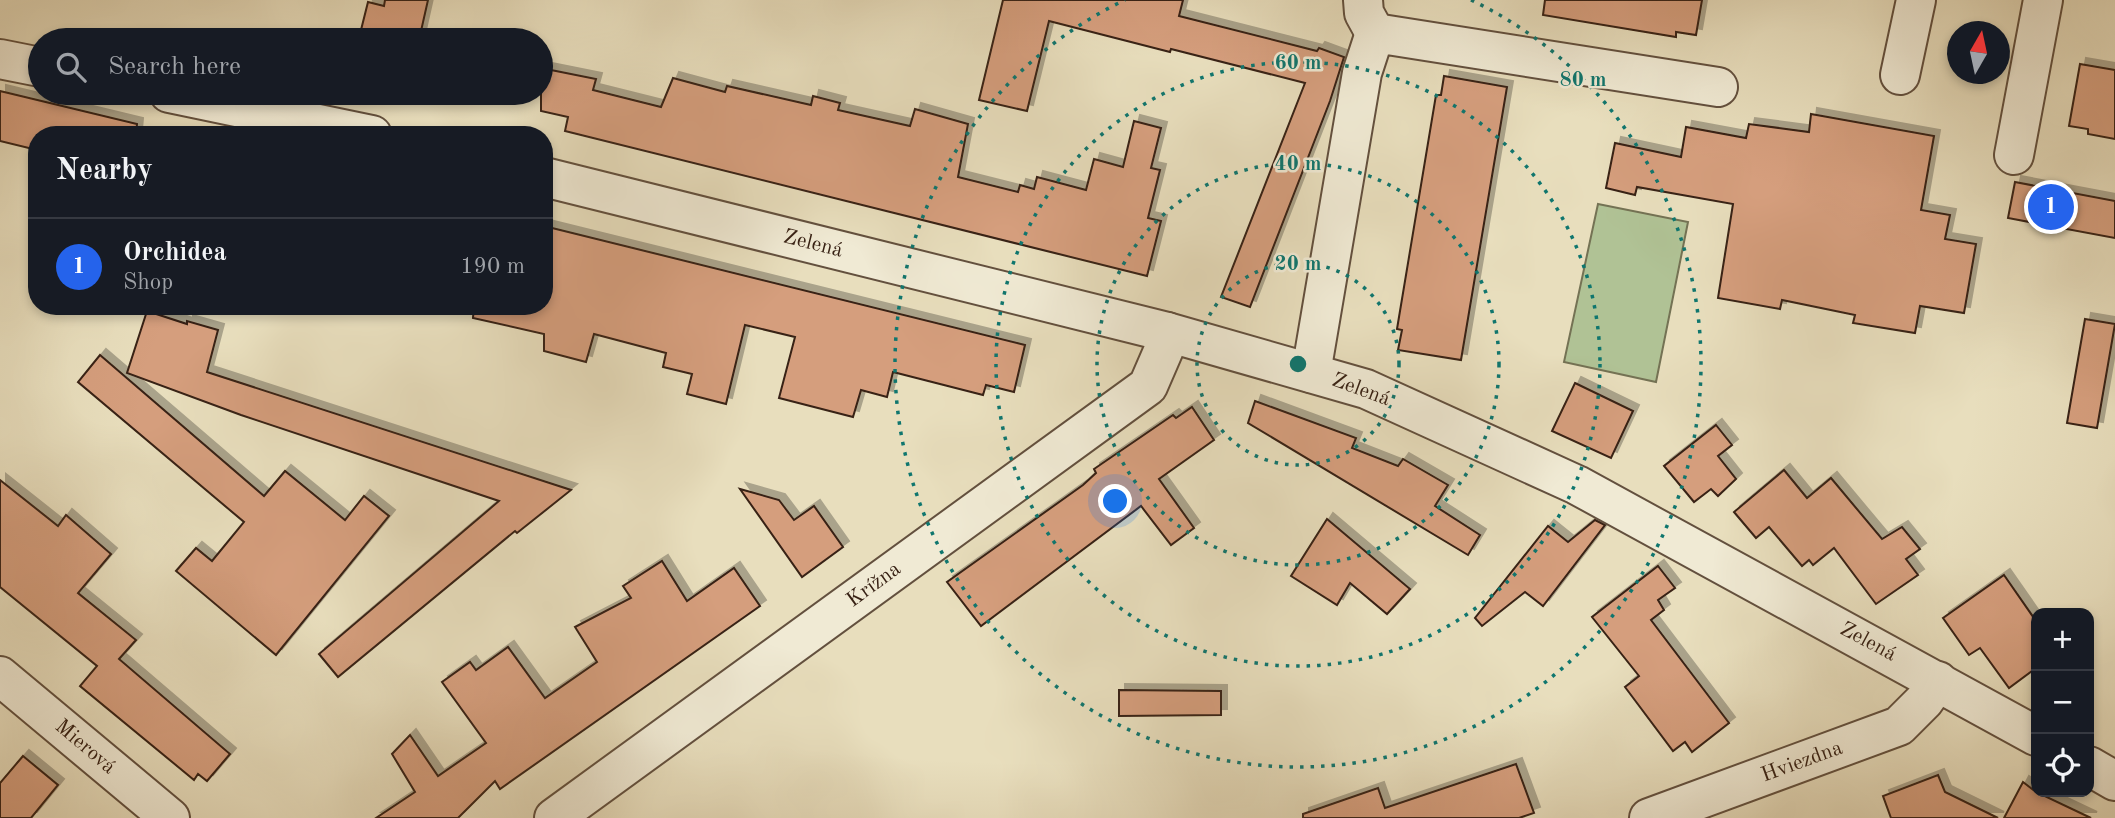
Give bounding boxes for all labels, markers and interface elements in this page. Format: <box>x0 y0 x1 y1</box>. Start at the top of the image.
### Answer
north arrow <box>1947 21 2010 84</box>
search box <box>28 28 553 105</box>
icon: search <box>52 48 90 86</box>
text: 60 m <box>1274 53 1322 74</box>
text: Search here <box>108 54 241 80</box>
text: 80 m <box>1559 70 1607 91</box>
text: 40 m <box>1274 154 1322 175</box>
text: Nearby <box>56 156 153 186</box>
pin: 1 <box>2028 181 2074 233</box>
street label: Zelená <box>781 227 845 261</box>
text: Orchidea <box>123 240 227 266</box>
text: 20 m <box>1274 254 1322 275</box>
text: 1 <box>72 255 86 278</box>
text: 190 m <box>460 255 525 278</box>
text: Shop <box>123 271 173 294</box>
centre of rings <box>1286 352 1310 376</box>
street label: Zelená <box>1329 370 1393 410</box>
your location <box>1098 484 1132 518</box>
street label: Krížna <box>843 559 905 611</box>
map controls <box>2031 608 2094 797</box>
button: + <box>2031 608 2094 671</box>
street label: Zelená <box>1836 619 1900 665</box>
button: − <box>2031 671 2094 734</box>
street label: Mierová <box>51 716 119 778</box>
button: locate <box>2031 734 2094 797</box>
street label: Hviezdna <box>1759 738 1845 786</box>

